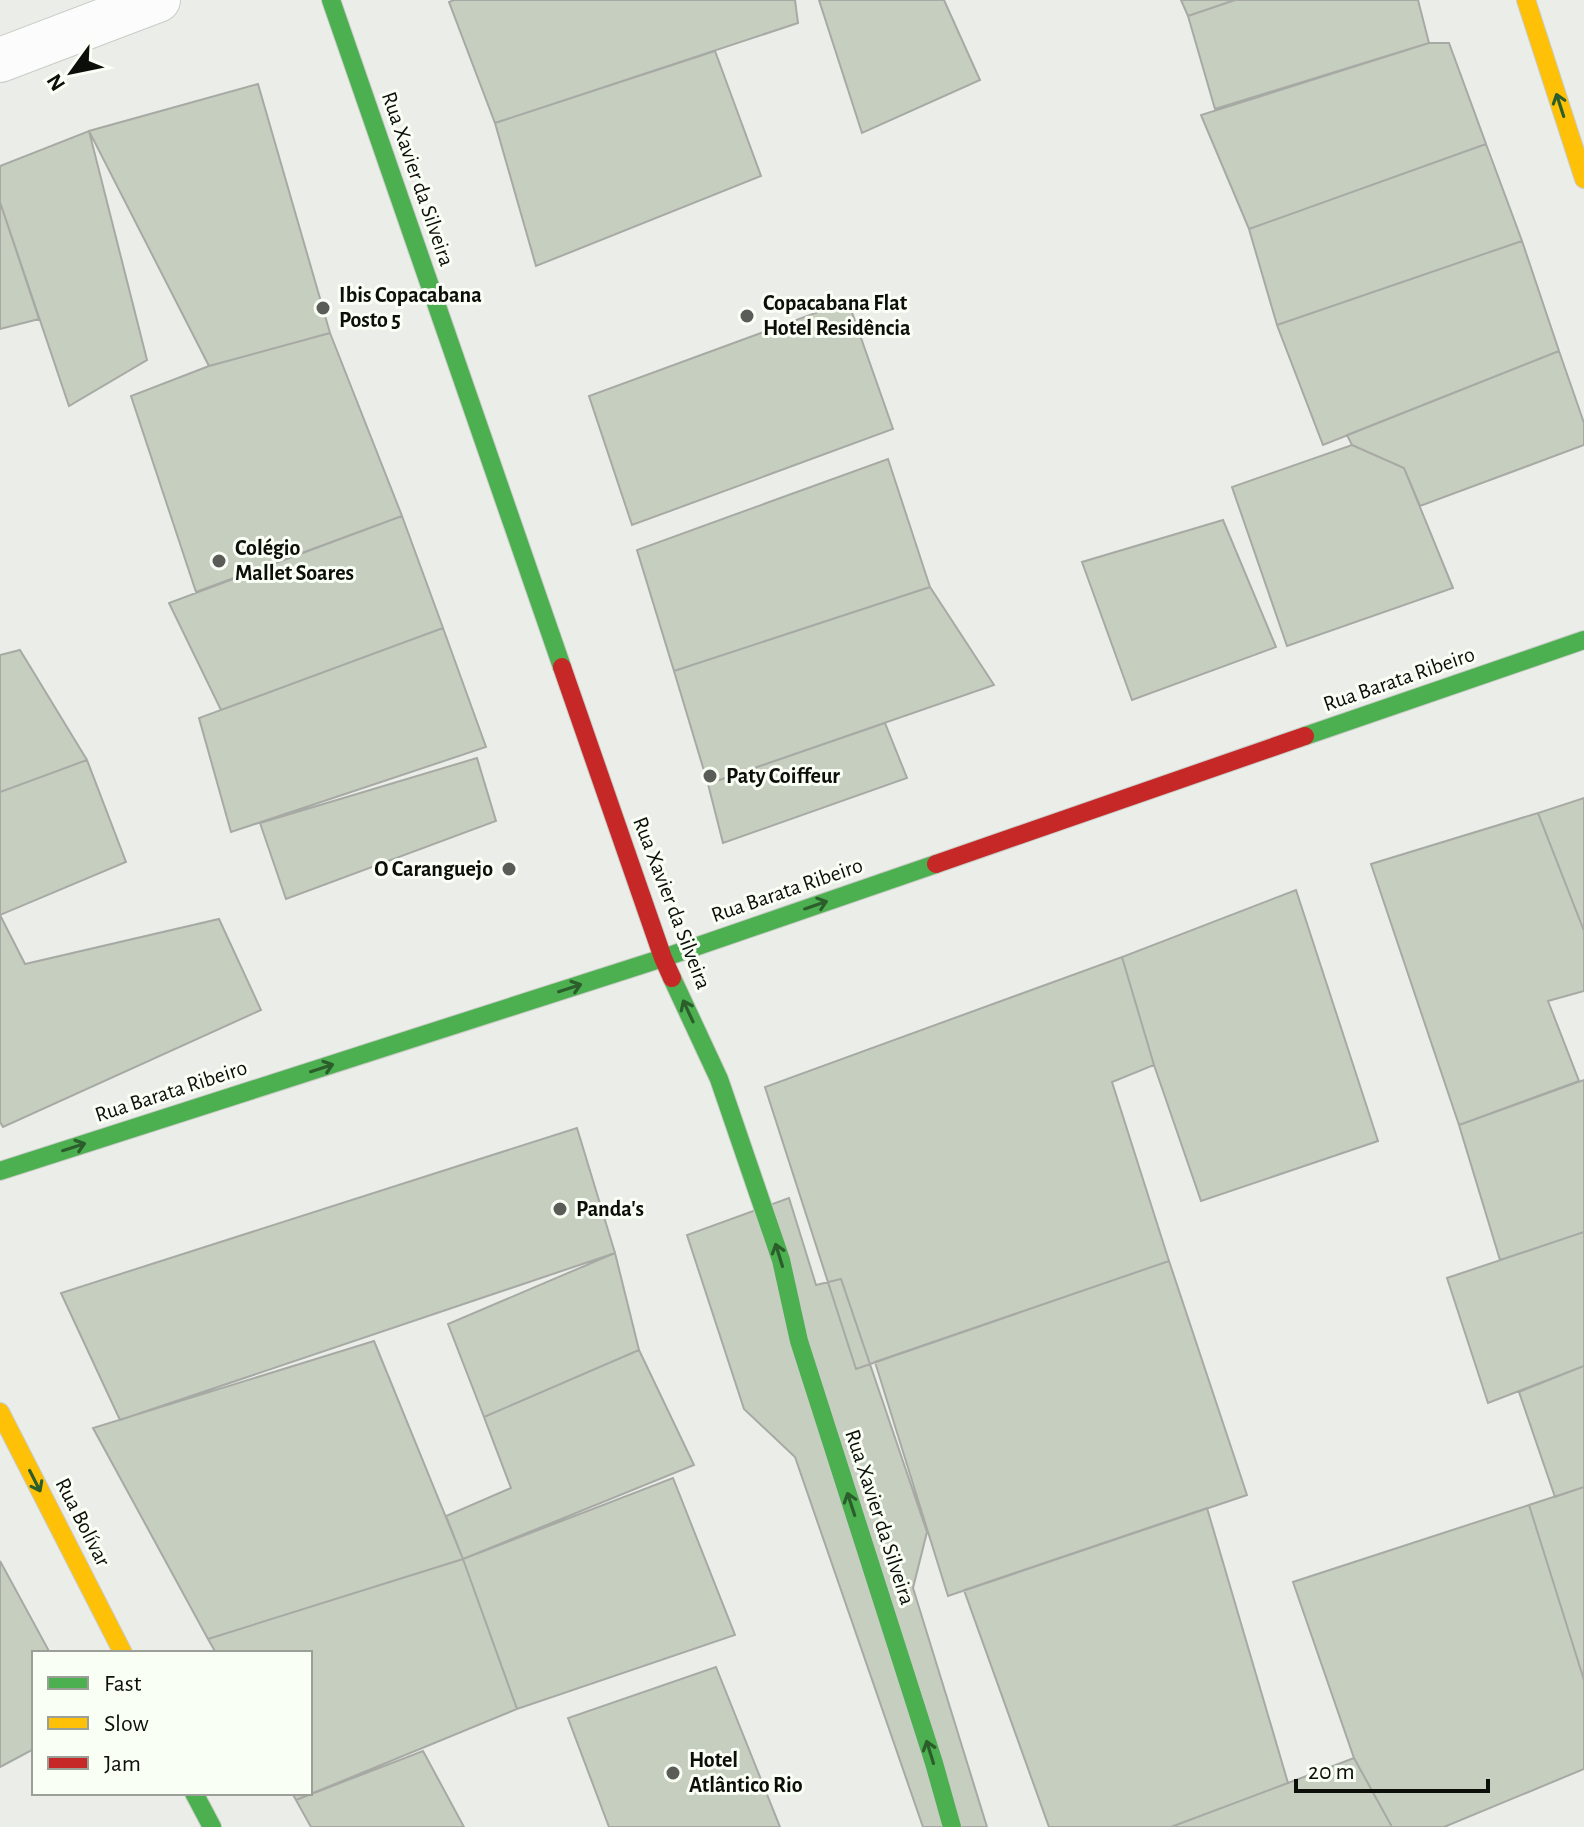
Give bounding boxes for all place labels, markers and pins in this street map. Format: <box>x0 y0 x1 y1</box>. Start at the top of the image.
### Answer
place label: Ibis Copacabana Posto 5 <box>339 284 482 331</box>
place label: Copacabana Flat Hotel Residência <box>763 292 911 339</box>
marker: Ibis Copacabana Posto 5 <box>314 299 332 317</box>
marker: Copacabana Flat Hotel Residência <box>738 307 756 325</box>
place label: Colégio Mallet Soares <box>235 537 354 584</box>
marker: Colégio Mallet Soares <box>210 552 228 570</box>
place label: Paty Coiffeur <box>726 765 840 788</box>
marker: Paty Coiffeur <box>701 767 719 785</box>
place label: O Caranguejo <box>374 858 493 881</box>
marker: O Caranguejo <box>500 860 518 878</box>
place label: Panda's <box>576 1198 644 1220</box>
marker: Panda's <box>551 1200 569 1218</box>
place label: Hotel Atlântico Rio <box>689 1749 803 1796</box>
marker: Hotel Atlântico Rio <box>664 1764 682 1782</box>

